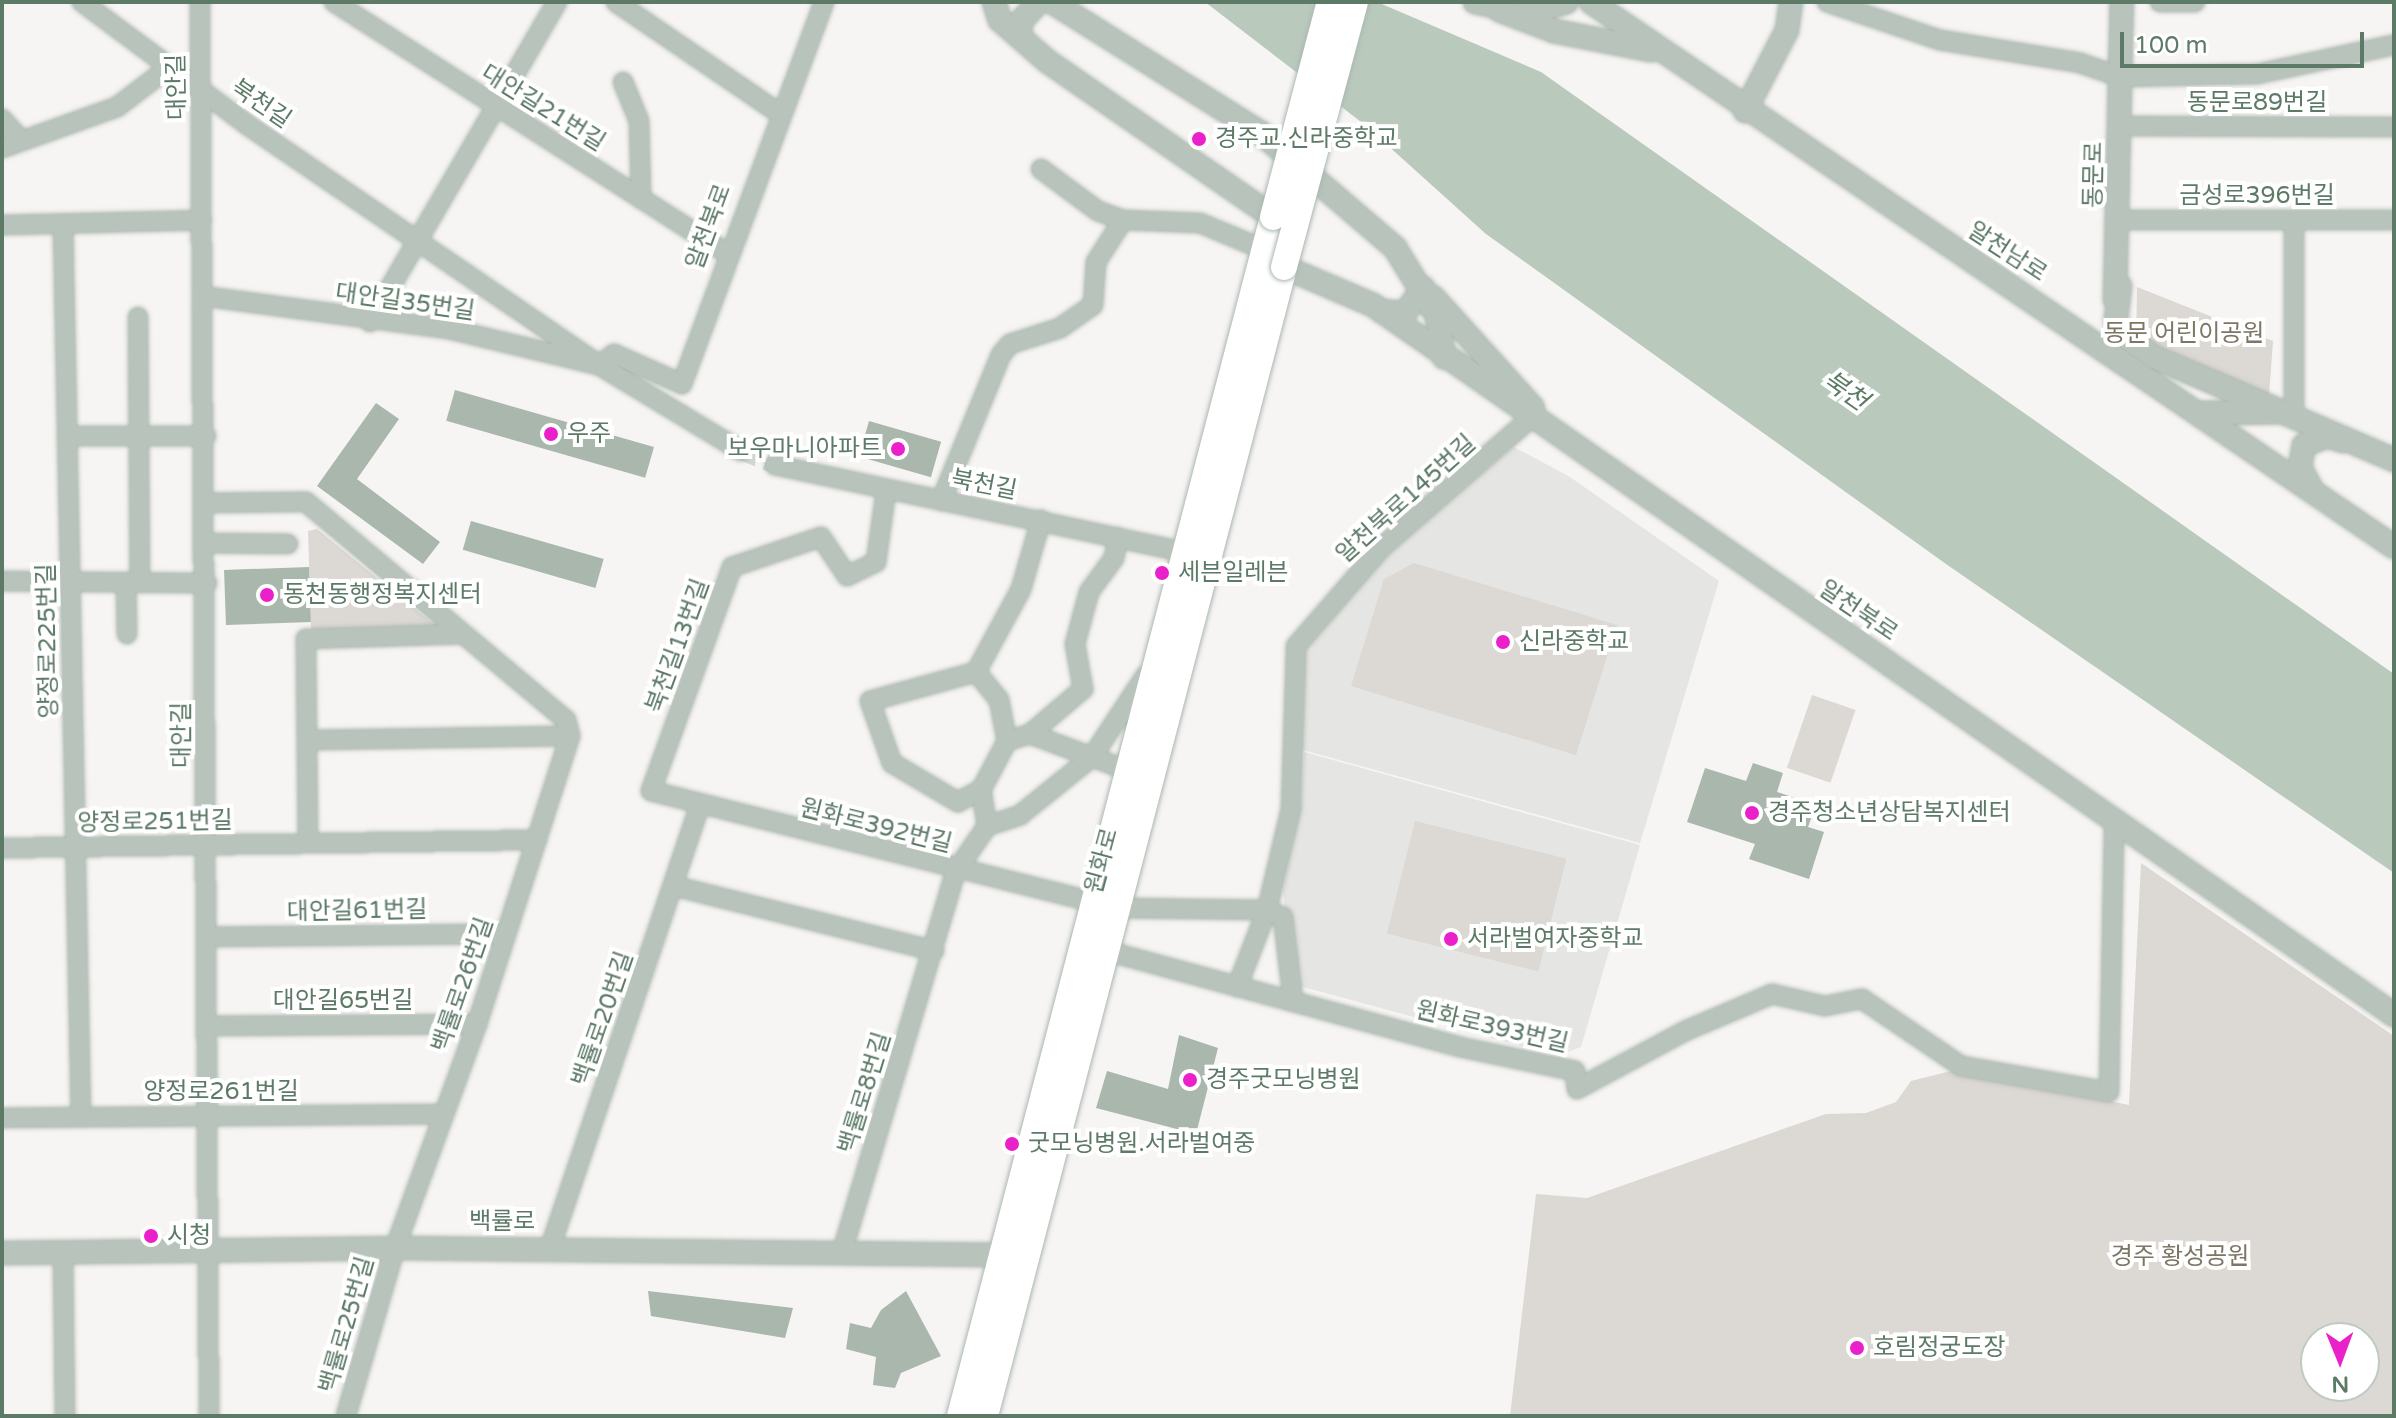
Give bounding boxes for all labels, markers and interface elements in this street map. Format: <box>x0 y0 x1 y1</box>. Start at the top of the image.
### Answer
scale bar <box>2124 16 2368 66</box>
text: 100 m <box>2134 31 2208 60</box>
street label: 대안길 <box>162 54 192 120</box>
street label: 대안길21번길 <box>476 59 610 157</box>
street label: 북천길 <box>225 74 297 134</box>
street label: 동문로89번길 <box>2187 89 2327 117</box>
place label: 경주교.신라중학교 <box>1215 125 1398 153</box>
marker: 경주교.신라중학교 <box>1190 130 1208 148</box>
street label: 동문로 <box>2079 142 2109 208</box>
street label: 알천북로 <box>680 181 738 273</box>
street label: 금성로396번길 <box>2179 182 2335 210</box>
street label: 알천남로 <box>1962 216 2052 288</box>
street label: 대안길35번길 <box>333 278 477 326</box>
park label: 동문 어린이공원 <box>2104 320 2264 348</box>
water label: 북천 <box>1816 365 1874 417</box>
place label: 우주 <box>567 420 611 448</box>
marker: 우주 <box>542 425 560 443</box>
street label: 알천북로145번길 <box>1330 429 1482 569</box>
place label: 보우마니아파트 <box>727 435 882 463</box>
marker: 보우마니아파트 <box>889 440 907 458</box>
street label: 북천길 <box>949 465 1019 505</box>
place label: 세븐일레븐 <box>1178 559 1288 587</box>
street label: 양정로225번길 <box>32 563 64 719</box>
marker: 세븐일레븐 <box>1153 564 1171 582</box>
street label: 알천북로 <box>1813 574 1903 648</box>
street label: 북천길13번길 <box>640 575 716 717</box>
place label: 동천동행정복지센터 <box>283 581 482 609</box>
marker: 동천동행정복지센터 <box>258 586 276 604</box>
place label: 신라중학교 <box>1519 628 1629 656</box>
marker: 신라중학교 <box>1494 633 1512 651</box>
street label: 대안길 <box>168 702 196 768</box>
street label: 원화로392번길 <box>797 793 955 859</box>
place label: 경주청소년상담복지센터 <box>1768 799 2011 827</box>
marker: 경주청소년상담복지센터 <box>1743 804 1761 822</box>
street label: 양정로251번길 <box>77 806 233 838</box>
street label: 원화로 <box>1080 825 1124 897</box>
street label: 대안길61번길 <box>286 895 428 927</box>
street label: 백률로26번길 <box>427 914 499 1056</box>
place label: 서라벌여자중학교 <box>1467 925 1644 953</box>
marker: 서라벌여자중학교 <box>1442 930 1460 948</box>
street label: 백률로20번길 <box>567 948 639 1090</box>
street label: 대안길65번길 <box>273 987 413 1015</box>
street label: 원화로393번길 <box>1413 995 1571 1059</box>
street label: 백률로8번길 <box>833 1029 897 1157</box>
place label: 경주굿모닝병원 <box>1206 1066 1361 1094</box>
marker: 경주굿모닝병원 <box>1181 1071 1199 1089</box>
street label: 양정로261번길 <box>143 1078 299 1106</box>
place label: 굿모닝병원.서라벌여중 <box>1028 1130 1255 1158</box>
marker: 굿모닝병원.서라벌여중 <box>1003 1135 1021 1153</box>
street label: 백률로 <box>469 1208 535 1236</box>
place label: 시청 <box>167 1222 211 1250</box>
marker: 시청 <box>142 1227 160 1245</box>
park label: 경주 황성공원 <box>2111 1243 2249 1271</box>
street label: 백률로25번길 <box>314 1253 380 1397</box>
north arrow <box>2300 1322 2380 1402</box>
place label: 호림정궁도장 <box>1873 1334 2005 1362</box>
marker: 호림정궁도장 <box>1848 1339 1866 1357</box>
text: N <box>2331 1371 2349 1397</box>

